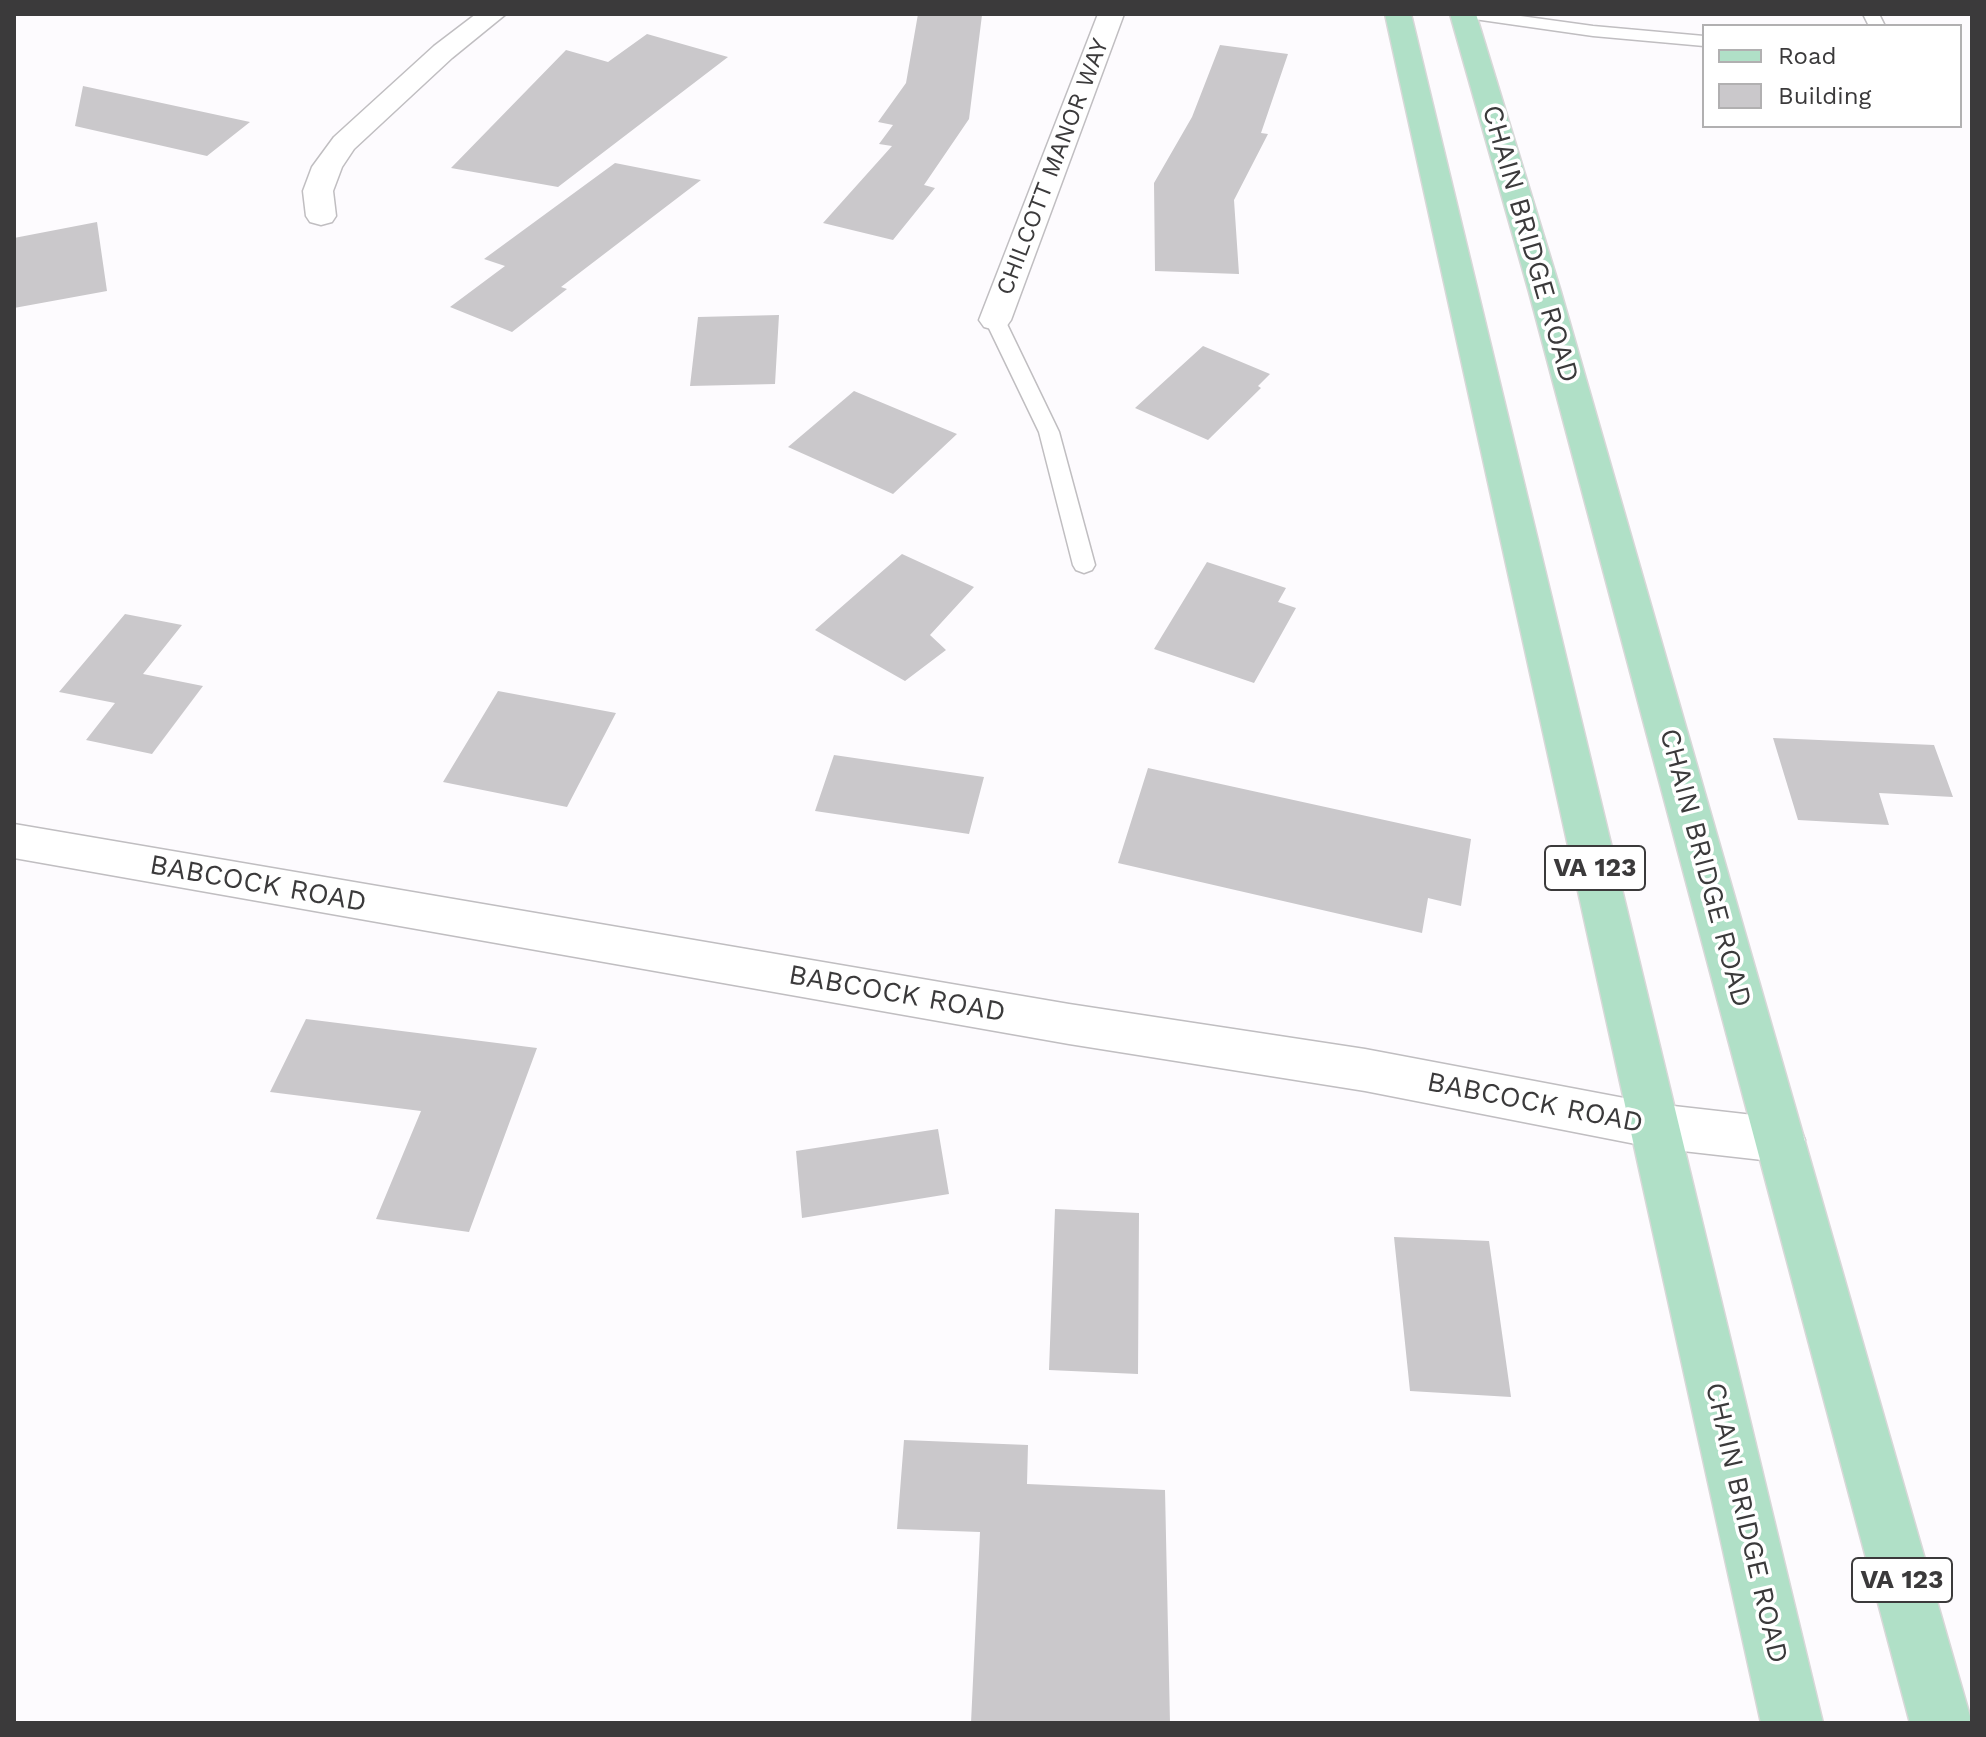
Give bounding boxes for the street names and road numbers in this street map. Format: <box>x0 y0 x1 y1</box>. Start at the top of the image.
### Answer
street label: CHILCOTT MANOR WAY <box>991 35 1115 299</box>
street label: CHAIN BRIDGE ROAD <box>1474 101 1586 387</box>
street label: CHAIN BRIDGE ROAD <box>1652 725 1758 1011</box>
road number: VA 123 <box>1545 846 1645 890</box>
street label: BABCOCK ROAD <box>147 848 369 920</box>
street label: BABCOCK ROAD <box>786 958 1008 1030</box>
street label: BABCOCK ROAD <box>1424 1066 1646 1140</box>
street label: CHAIN BRIDGE ROAD <box>1697 1379 1795 1667</box>
road number: VA 123 <box>1852 1558 1952 1602</box>

